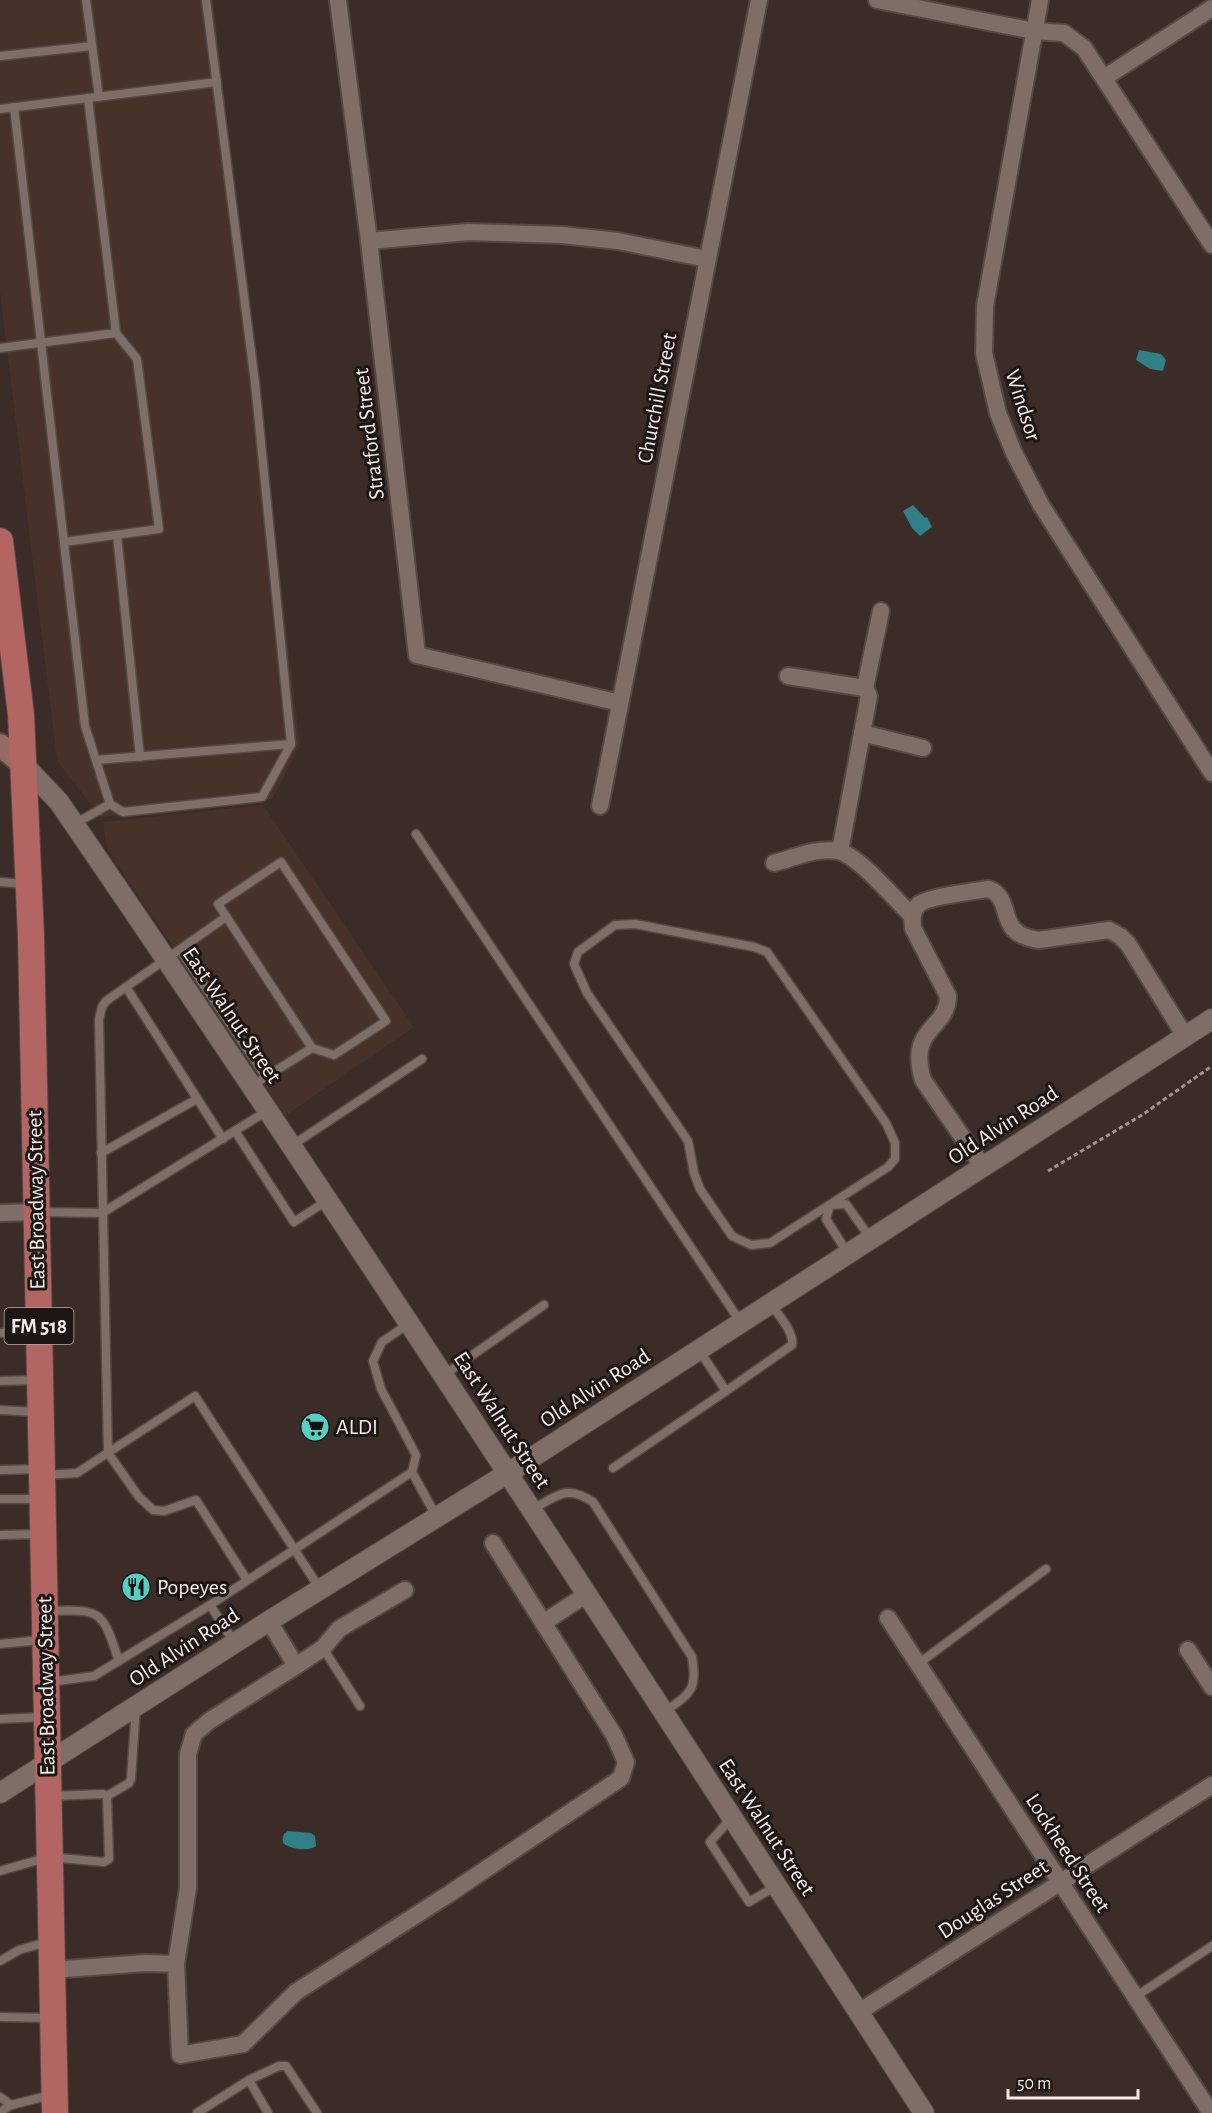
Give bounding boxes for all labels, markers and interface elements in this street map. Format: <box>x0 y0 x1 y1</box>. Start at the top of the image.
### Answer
street label: Churchill Street <box>634 331 680 465</box>
street label: Stratford Street <box>350 367 388 501</box>
street label: Windsor <box>1001 367 1045 443</box>
street label: East Walnut Street <box>179 943 285 1087</box>
street label: Old Alvin Road <box>944 1081 1062 1169</box>
street label: East Broadway Street <box>23 1110 49 1290</box>
road number: FM 518 <box>4 1308 74 1344</box>
street label: Old Alvin Road <box>536 1344 654 1432</box>
street label: East Walnut Street <box>450 1348 554 1492</box>
supermarket icon: ALDI <box>299 1411 331 1443</box>
place label: ALDI <box>336 1416 378 1438</box>
restaurant icon: Popeyes <box>120 1571 152 1603</box>
place label: Popeyes <box>157 1576 227 1598</box>
street label: East Broadway Street <box>33 1596 59 1776</box>
street label: Old Alvin Road <box>125 1603 243 1691</box>
street label: East Walnut Street <box>715 1755 819 1899</box>
street label: Lockheed Street <box>1022 1790 1114 1916</box>
street label: Douglas Street <box>934 1855 1052 1943</box>
scale bar <box>1008 2062 1138 2100</box>
text: 50 m <box>1017 2075 1051 2093</box>

